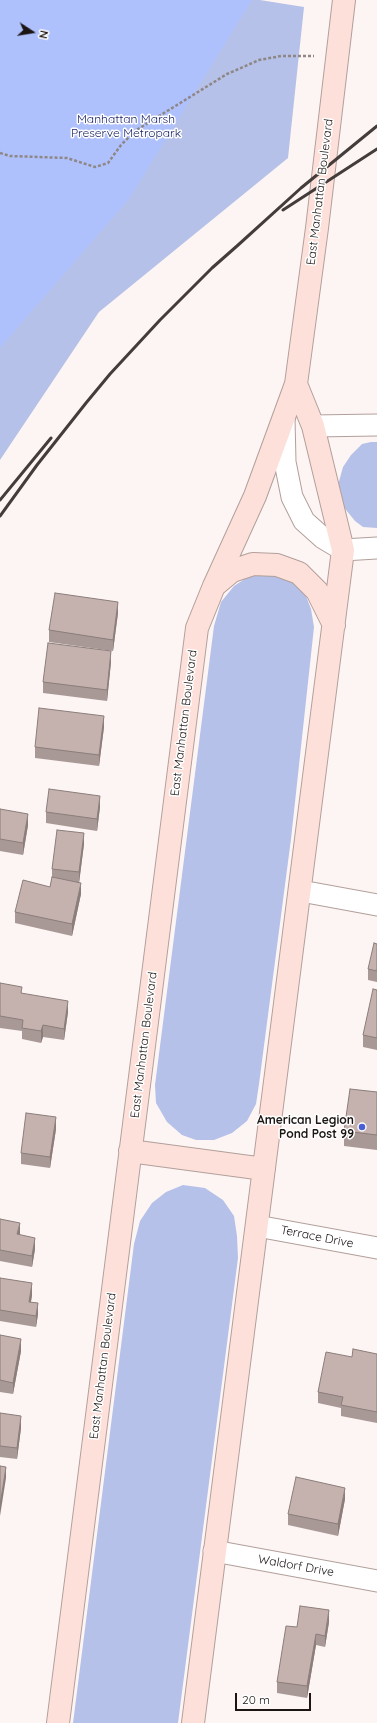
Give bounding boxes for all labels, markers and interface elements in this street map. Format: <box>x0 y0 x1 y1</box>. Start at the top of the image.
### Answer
north arrow <box>12 12 52 52</box>
text: N <box>36 29 51 40</box>
park label: Manhattan Marsh Preserve Metropark <box>71 112 181 140</box>
street label: East Manhattan Boulevard <box>304 118 336 266</box>
street label: East Manhattan Boulevard <box>168 649 200 797</box>
street label: East Manhattan Boulevard <box>128 971 160 1119</box>
place label: American Legion Pond Post 99 <box>257 1113 354 1141</box>
marker: American Legion Pond Post 99 <box>357 1122 367 1132</box>
street label: Terrace Drive <box>279 1223 355 1251</box>
street label: East Manhattan Boulevard <box>87 1292 119 1440</box>
street label: Waldorf Drive <box>257 1552 335 1580</box>
scale bar <box>237 1685 313 1711</box>
text: 20 m <box>242 1692 270 1707</box>

